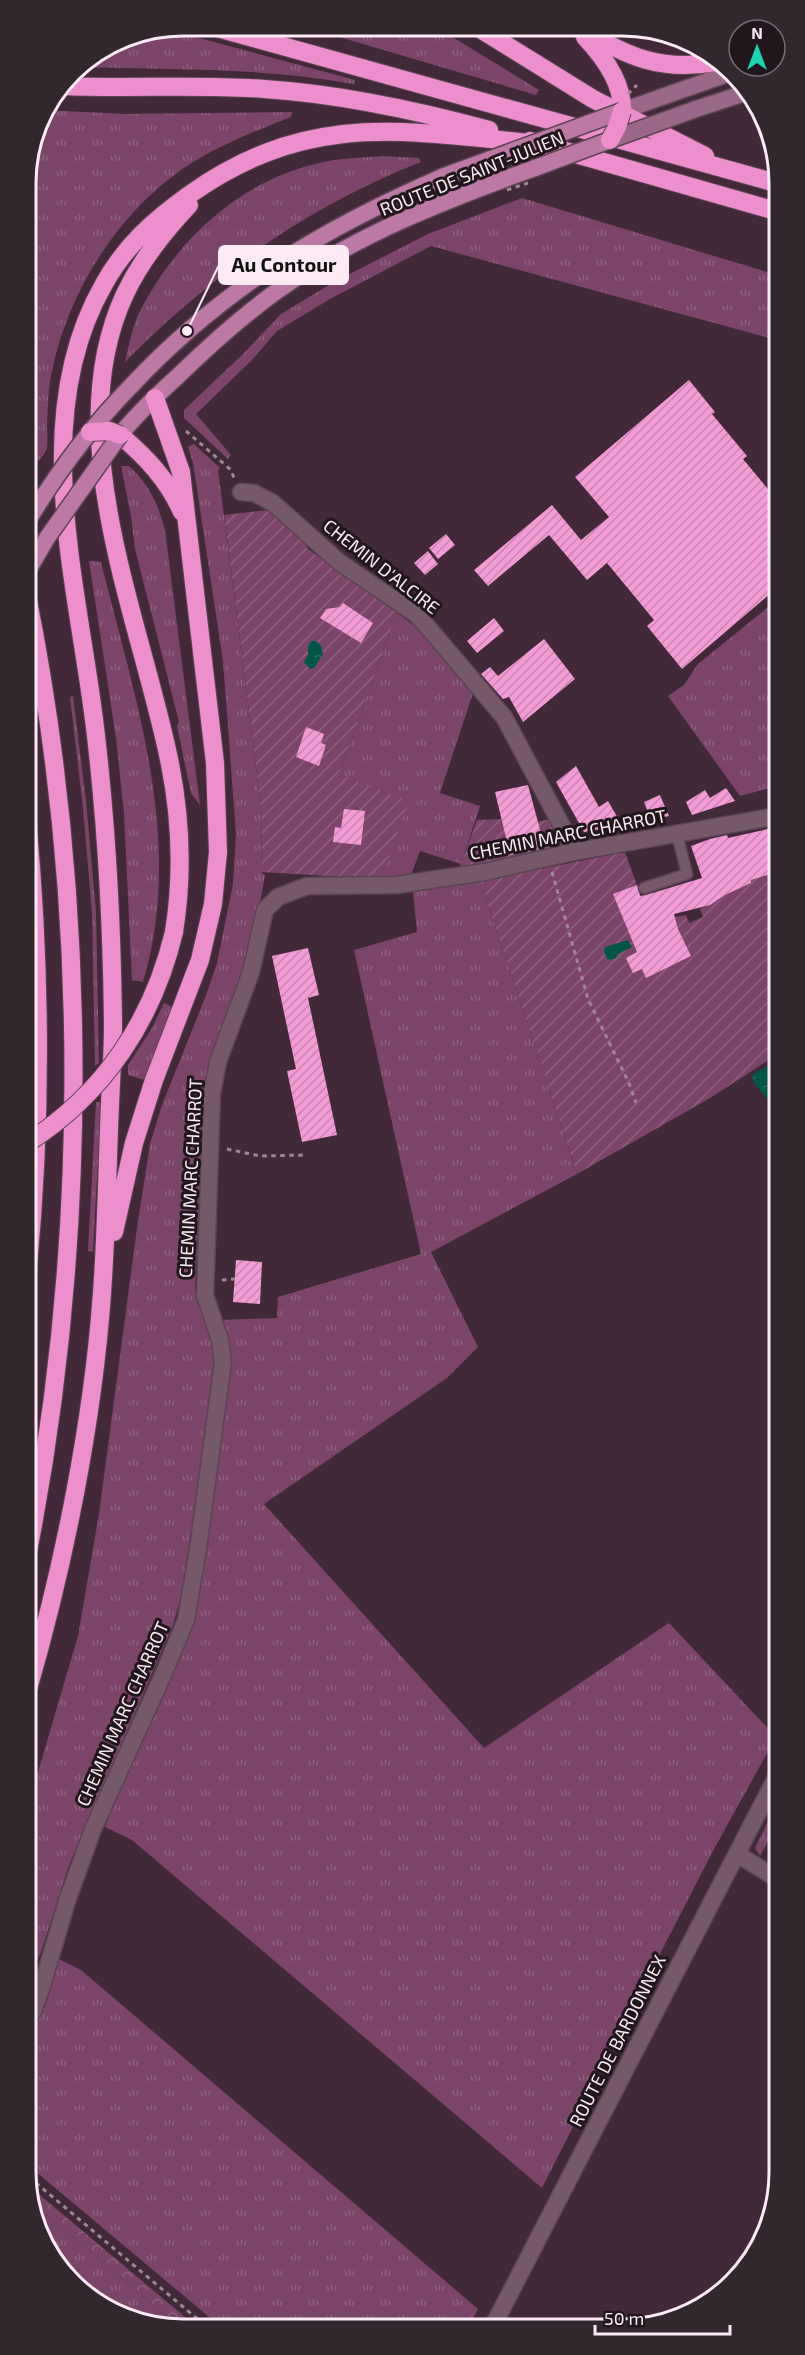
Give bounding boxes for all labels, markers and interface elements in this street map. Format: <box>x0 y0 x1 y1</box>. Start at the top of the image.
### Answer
north arrow <box>727 18 787 78</box>
text: N <box>751 23 763 42</box>
street label: ROUTE DE SAINT-JULIEN <box>377 126 567 220</box>
callout: Au Contour <box>219 246 348 284</box>
text: Au Contour <box>231 252 337 276</box>
street label: CHEMIN D'ALCIRE <box>319 514 444 618</box>
street label: CHEMIN MARC CHARROT <box>468 804 669 864</box>
street label: CHEMIN MARC CHARROT <box>174 1077 206 1278</box>
street label: CHEMIN MARC CHARROT <box>71 1617 173 1809</box>
street label: ROUTE DE BARDONNEX <box>564 1951 670 2130</box>
scale bar <box>595 2298 730 2336</box>
text: 50 m <box>604 2307 644 2329</box>

